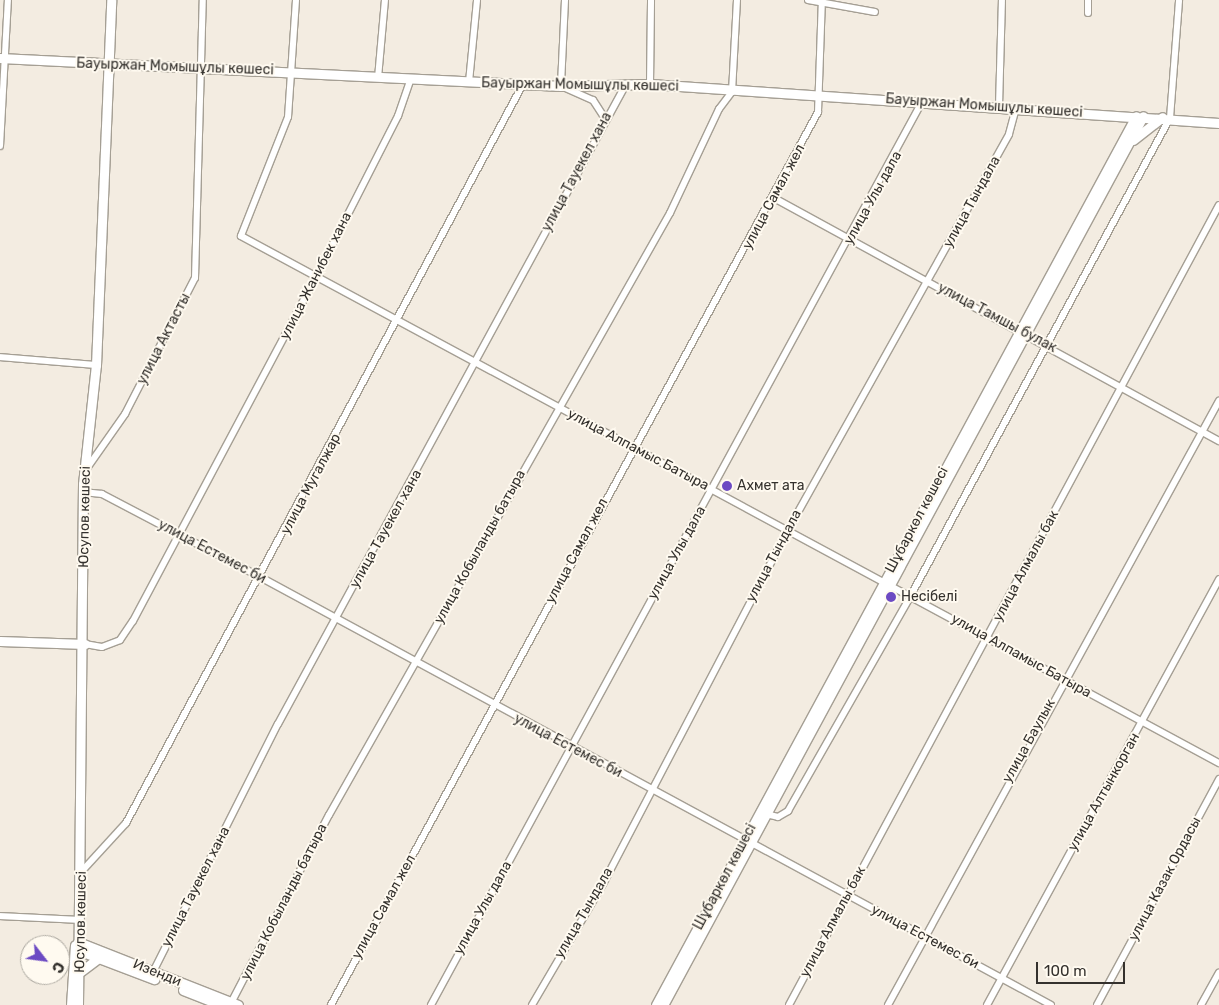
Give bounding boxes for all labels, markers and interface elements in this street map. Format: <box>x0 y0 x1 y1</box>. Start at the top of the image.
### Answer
street label: Бауыржан Момышұлы көшесі <box>76 55 274 79</box>
street label: Бауыржан Момышұлы көшесі <box>481 75 679 95</box>
street label: Бауыржан Момышұлы көшесі <box>885 91 1083 121</box>
street label: улица Тауекел хана <box>538 109 616 235</box>
street label: улица Самал жел <box>739 142 809 252</box>
street label: улица Улы дала <box>840 148 906 248</box>
street label: улица Тындала <box>940 153 1004 251</box>
street label: улица Жанибек хана <box>277 209 355 343</box>
street label: улица Тамшы булак <box>935 280 1059 356</box>
street label: улица Актасты <box>134 291 194 387</box>
street label: улица Алпамыс Батыра <box>564 406 712 494</box>
street label: улица Мугалжар <box>277 431 345 537</box>
street label: Шұбаркөл көшесі <box>882 464 952 576</box>
street label: Юсупов көшесі <box>76 466 94 568</box>
street label: улица Тауекел хана <box>346 467 426 591</box>
street label: улица Кобыланды батыра <box>431 467 529 627</box>
place label: Ахмет ата <box>737 478 805 494</box>
marker: Ахмет ата <box>721 480 733 492</box>
street label: улица Самал жел <box>542 496 612 606</box>
street label: улица Улы дала <box>644 503 710 603</box>
street label: улица Тындала <box>743 507 805 605</box>
street label: улица Алмалы бак <box>990 508 1062 624</box>
street label: улица Естемес би <box>155 516 269 588</box>
place label: Несібелі <box>901 589 957 605</box>
marker: Несібелі <box>885 591 897 603</box>
street label: улица Алпамыс Батыра <box>948 610 1094 702</box>
street label: улица Баулык <box>999 696 1059 786</box>
street label: улица Естемес би <box>511 710 625 782</box>
street label: улица Алтынкорган <box>1065 730 1143 854</box>
street label: улица Казак Ордасы <box>1125 814 1205 944</box>
street label: улица Кобыланды батыра <box>237 821 331 983</box>
street label: Шұбаркөл көшесі <box>690 821 760 933</box>
street label: улица Тауекел хана <box>158 824 234 950</box>
street label: улица Самал жел <box>348 852 420 962</box>
street label: улица Улы дала <box>450 858 516 958</box>
street label: улица Алмалы бак <box>797 864 869 980</box>
street label: улица Тындала <box>551 865 617 961</box>
street label: Юсупов көшесі <box>72 871 90 973</box>
street label: улица Естемес би <box>868 901 982 973</box>
north arrow <box>20 935 70 985</box>
scale bar <box>1039 952 1128 984</box>
street label: Изенди <box>130 956 184 990</box>
text: С <box>48 959 67 976</box>
text: 100 m <box>1044 962 1086 980</box>

